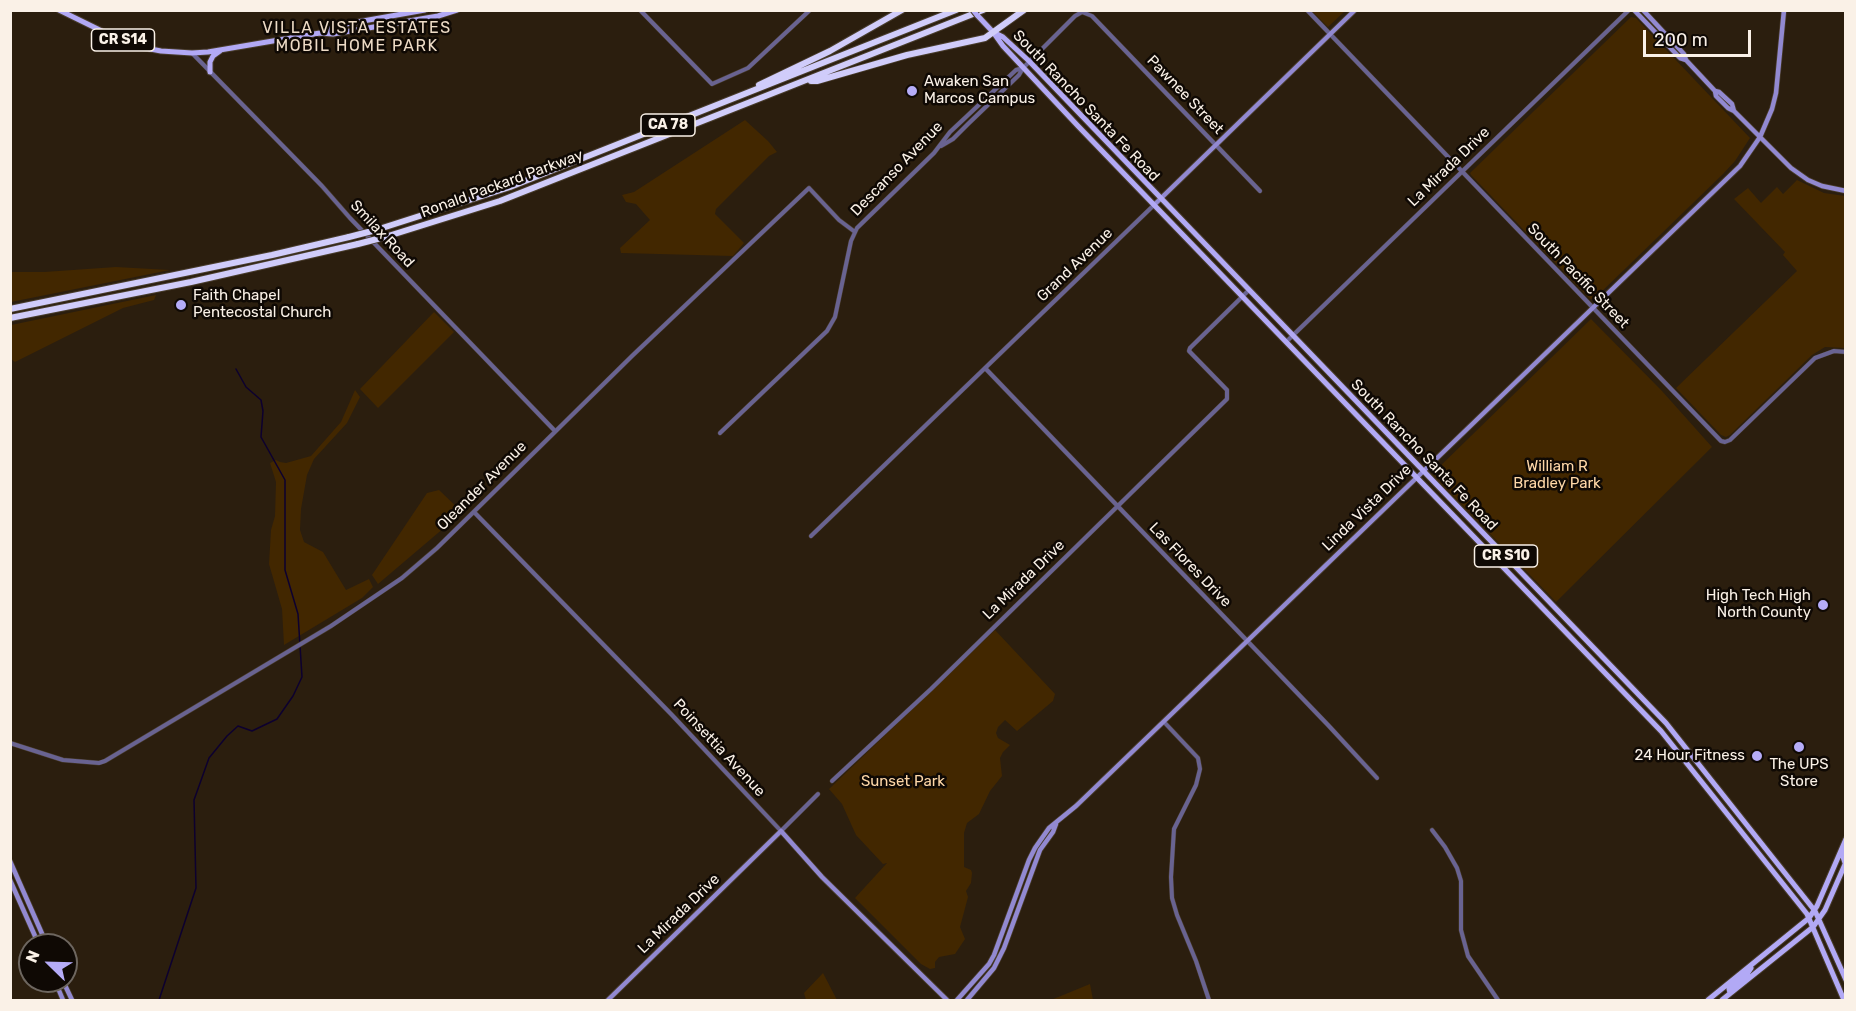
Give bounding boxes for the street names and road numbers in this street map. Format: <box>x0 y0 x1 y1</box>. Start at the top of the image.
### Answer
street label: South Rancho Santa Fe Road <box>1009 27 1163 185</box>
road number: CR S14 <box>92 29 154 51</box>
street label: Pawnee Street <box>1143 52 1227 138</box>
road number: CA 78 <box>641 114 695 136</box>
street label: Descanso Avenue <box>847 118 947 220</box>
street label: La Mirada Drive <box>1404 123 1494 211</box>
street label: Ronald Packard Parkway <box>418 146 586 222</box>
street label: Smilax Road <box>346 197 418 271</box>
street label: South Pacific Street <box>1523 220 1633 332</box>
street label: Grand Avenue <box>1033 224 1117 306</box>
street label: South Rancho Santa Fe Road <box>1347 376 1501 534</box>
street label: Oleander Avenue <box>434 438 530 534</box>
street label: Linda Vista Drive <box>1319 461 1415 555</box>
street label: Las Flores Drive <box>1145 519 1235 611</box>
street label: La Mirada Drive <box>979 536 1069 624</box>
road number: CR S10 <box>1474 545 1538 567</box>
street label: Poinsettia Avenue <box>669 696 769 800</box>
street label: La Mirada Drive <box>634 870 724 958</box>

